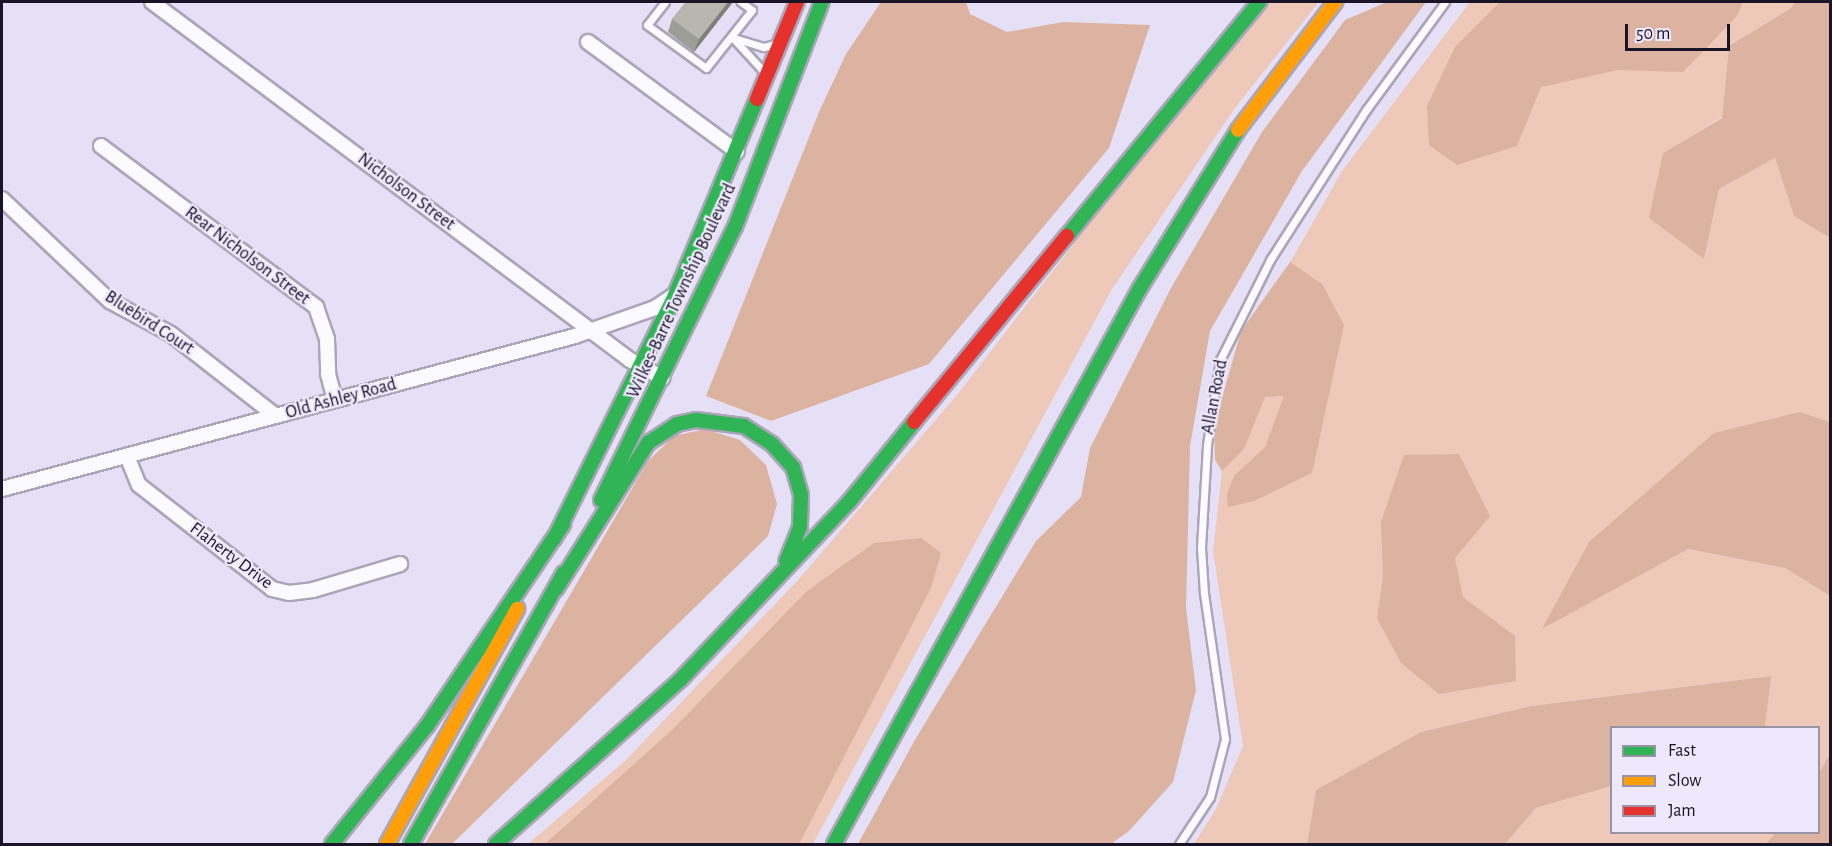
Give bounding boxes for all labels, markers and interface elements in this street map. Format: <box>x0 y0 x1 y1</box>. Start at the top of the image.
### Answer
scale bar <box>1628 12 1733 50</box>
text: 50 m <box>1636 25 1670 43</box>
street label: Nicholson Street <box>353 148 459 236</box>
street label: Wilkes-Barre Township Boulevard <box>623 180 741 402</box>
street label: Rear Nicholson Street <box>180 202 314 310</box>
street label: Bluebird Court <box>100 286 198 360</box>
street label: Allan Road <box>1197 358 1233 436</box>
street label: Old Ashley Road <box>283 374 399 424</box>
street label: Flaherty Drive <box>185 518 277 594</box>
legend <box>1610 726 1820 834</box>
text: Fast <box>1668 742 1696 760</box>
text: Slow <box>1668 772 1701 790</box>
text: Jam <box>1668 802 1696 820</box>

